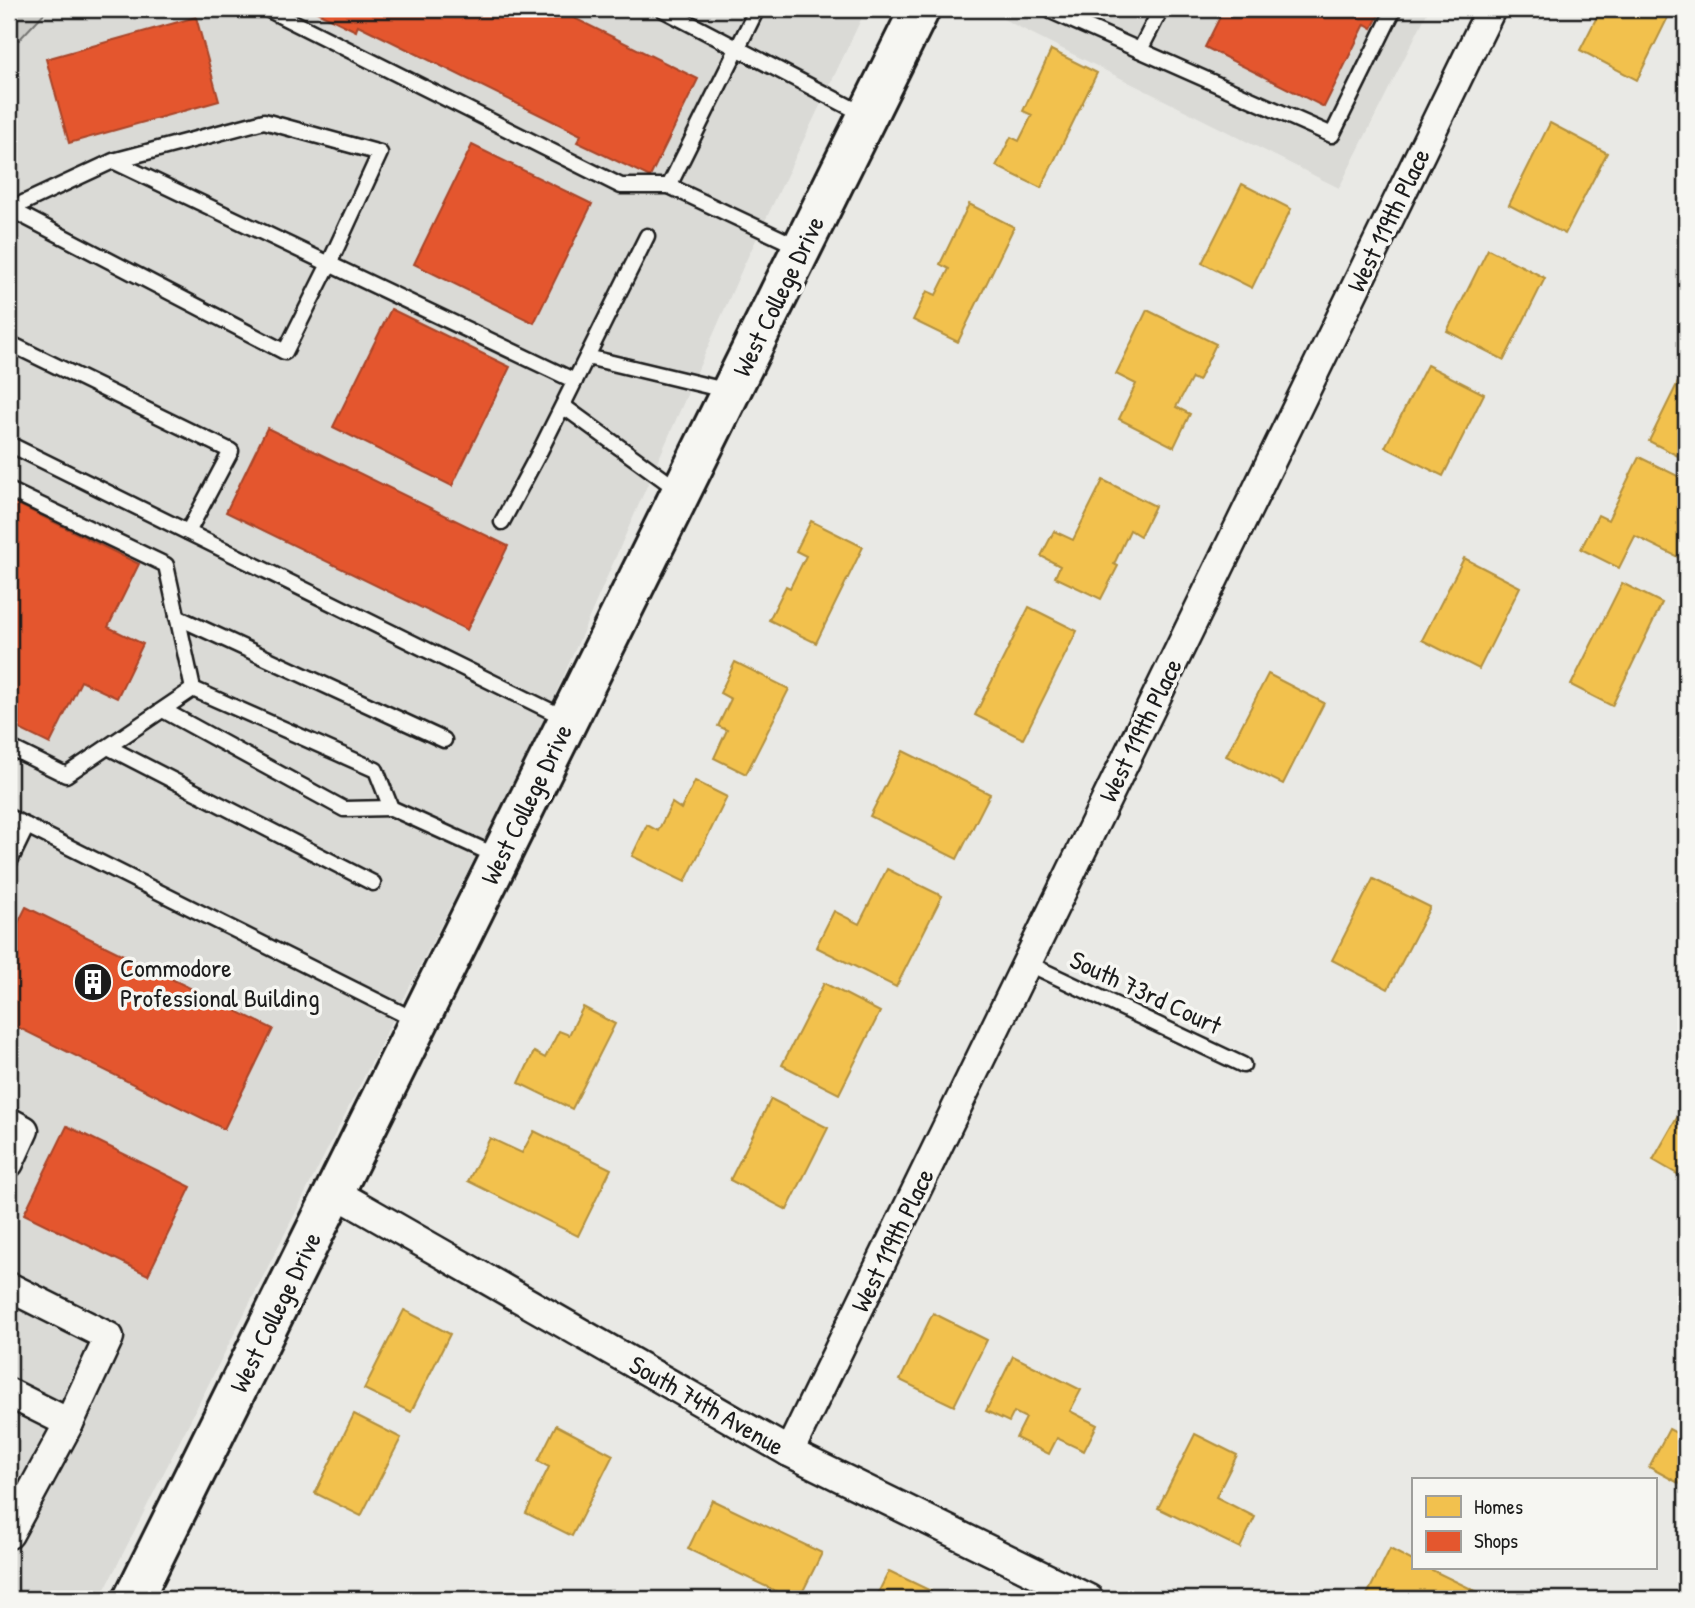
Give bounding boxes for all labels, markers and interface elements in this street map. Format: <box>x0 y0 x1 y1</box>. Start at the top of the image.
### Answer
street label: West 119th Place <box>1338 142 1438 298</box>
street label: West College Drive <box>724 210 832 382</box>
street label: West 119th Place <box>1090 652 1190 808</box>
street label: West College Drive <box>472 718 580 890</box>
street label: South 73rd Court <box>1065 942 1228 1043</box>
place label: Commodore Professional Building <box>120 950 319 1015</box>
building icon: Commodore Professional Building <box>72 961 114 1003</box>
street label: West 119th Place <box>842 1162 942 1318</box>
street label: West College Drive <box>221 1226 329 1398</box>
street label: South 74th Avenue <box>623 1347 791 1463</box>
legend <box>1412 1478 1656 1570</box>
text: Homes <box>1474 1492 1523 1521</box>
text: Shops <box>1474 1526 1518 1555</box>

